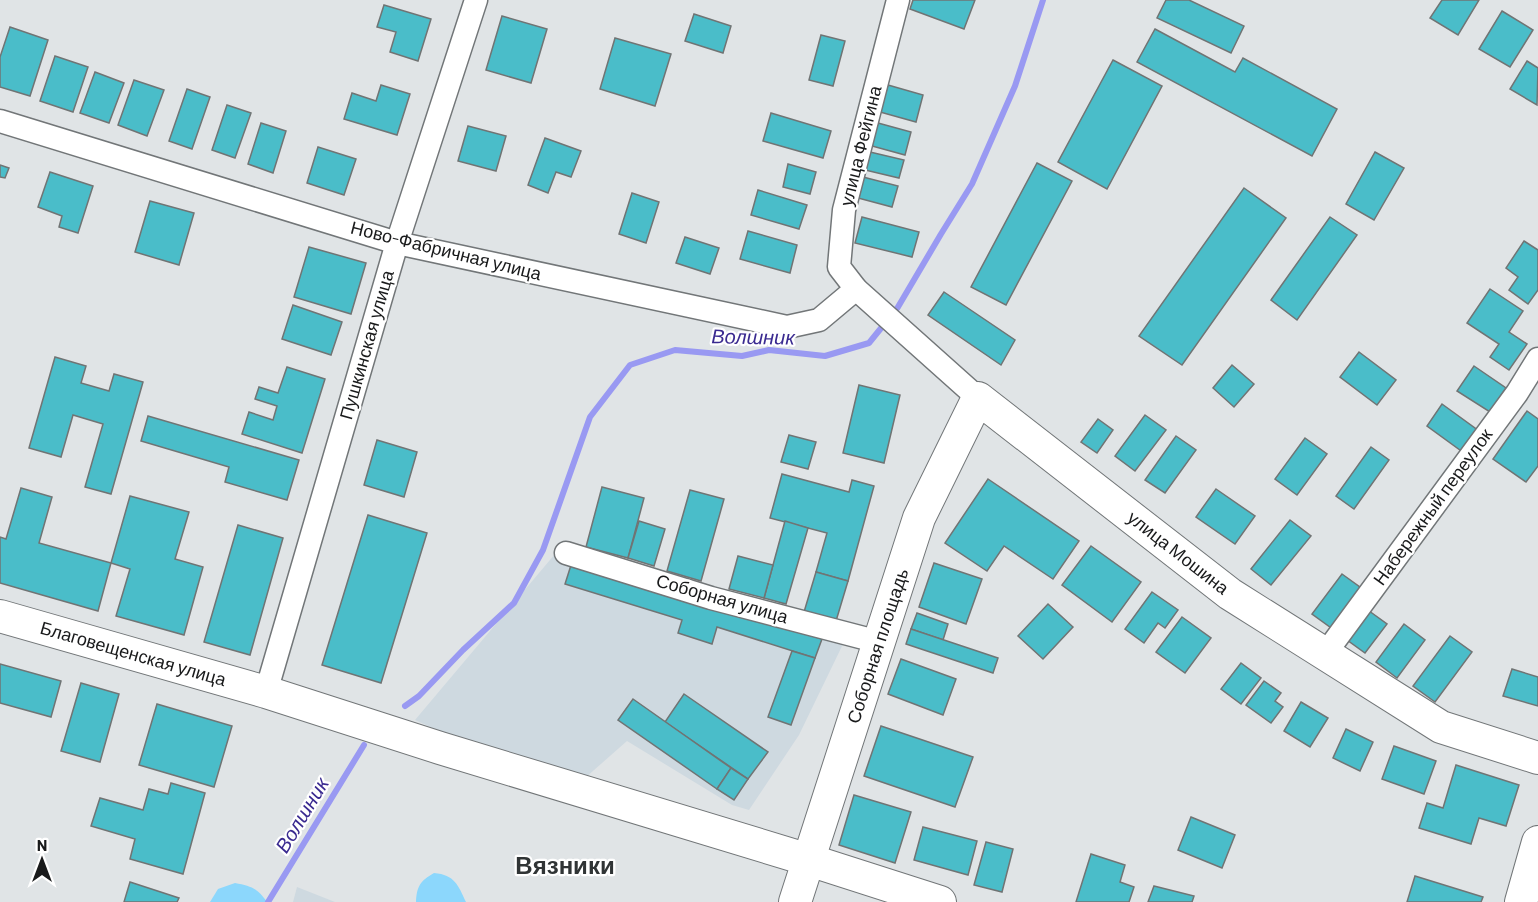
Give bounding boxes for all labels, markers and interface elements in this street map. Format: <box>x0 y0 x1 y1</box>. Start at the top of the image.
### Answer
street label: улица Фейгина <box>834 82 886 208</box>
street label: Ново-Фабричная улица <box>349 216 545 285</box>
street label: Пушкинская улица <box>334 267 398 422</box>
water label: Волшник <box>711 323 797 349</box>
street label: Набережный переулок <box>1368 424 1497 589</box>
street label: улица Мошина <box>1123 506 1235 599</box>
street label: Соборная площадь <box>842 565 913 726</box>
street label: Соборная улица <box>654 569 792 628</box>
street label: Благовещенская улица <box>38 616 230 690</box>
water label: Волшник <box>269 771 334 856</box>
north arrow <box>12 830 72 890</box>
text: N <box>37 835 47 854</box>
district label: Вязники <box>515 850 615 879</box>

